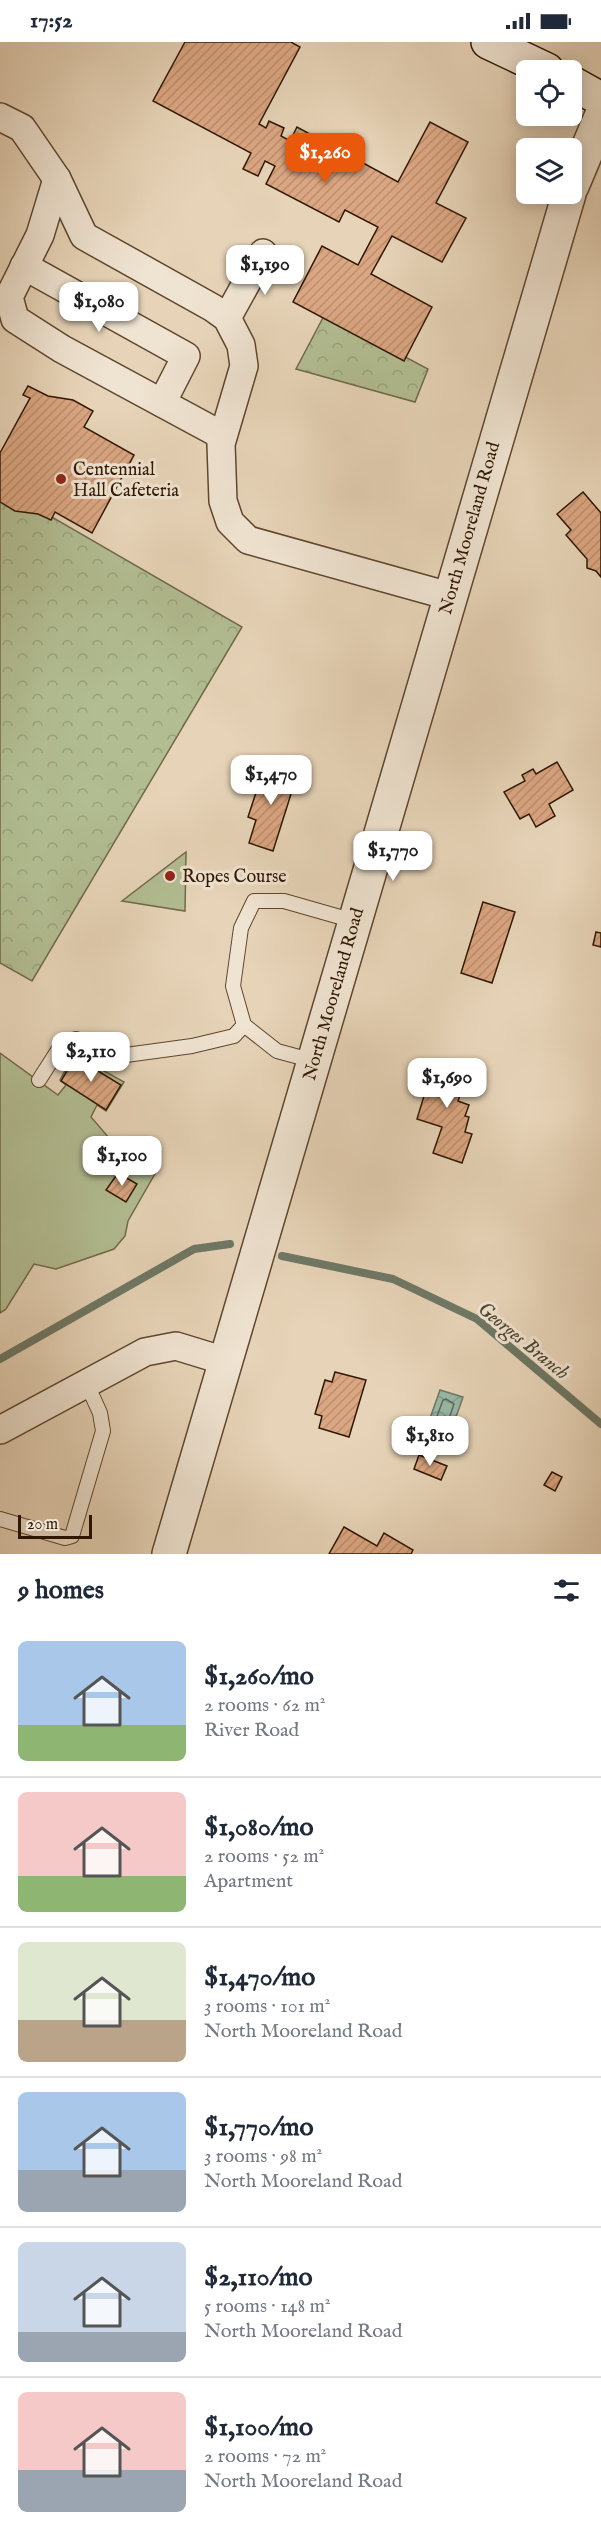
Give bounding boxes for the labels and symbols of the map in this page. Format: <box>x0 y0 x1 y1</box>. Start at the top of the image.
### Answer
pin: $1,260 <box>276 133 374 184</box>
pin: $1,190 <box>216 245 314 296</box>
pin: $1,080 <box>50 282 148 333</box>
street label: North Mooreland Road <box>435 439 506 617</box>
place label: Centennial Hall Cafeteria <box>73 459 179 503</box>
marker: Centennial Hall Cafeteria <box>54 472 68 486</box>
pin: $1,470 <box>222 755 320 806</box>
pin: $1,770 <box>344 831 442 882</box>
place label: Ropes Course <box>182 866 287 889</box>
marker: Ropes Course <box>163 869 177 883</box>
street label: North Mooreland Road <box>299 905 370 1083</box>
pin: $2,110 <box>42 1032 140 1083</box>
pin: $1,690 <box>398 1058 496 1109</box>
pin: $1,100 <box>73 1136 171 1187</box>
water label: Georges Branch <box>472 1297 574 1387</box>
pin: $1,810 <box>381 1416 479 1467</box>
scale bar <box>18 1512 92 1540</box>

